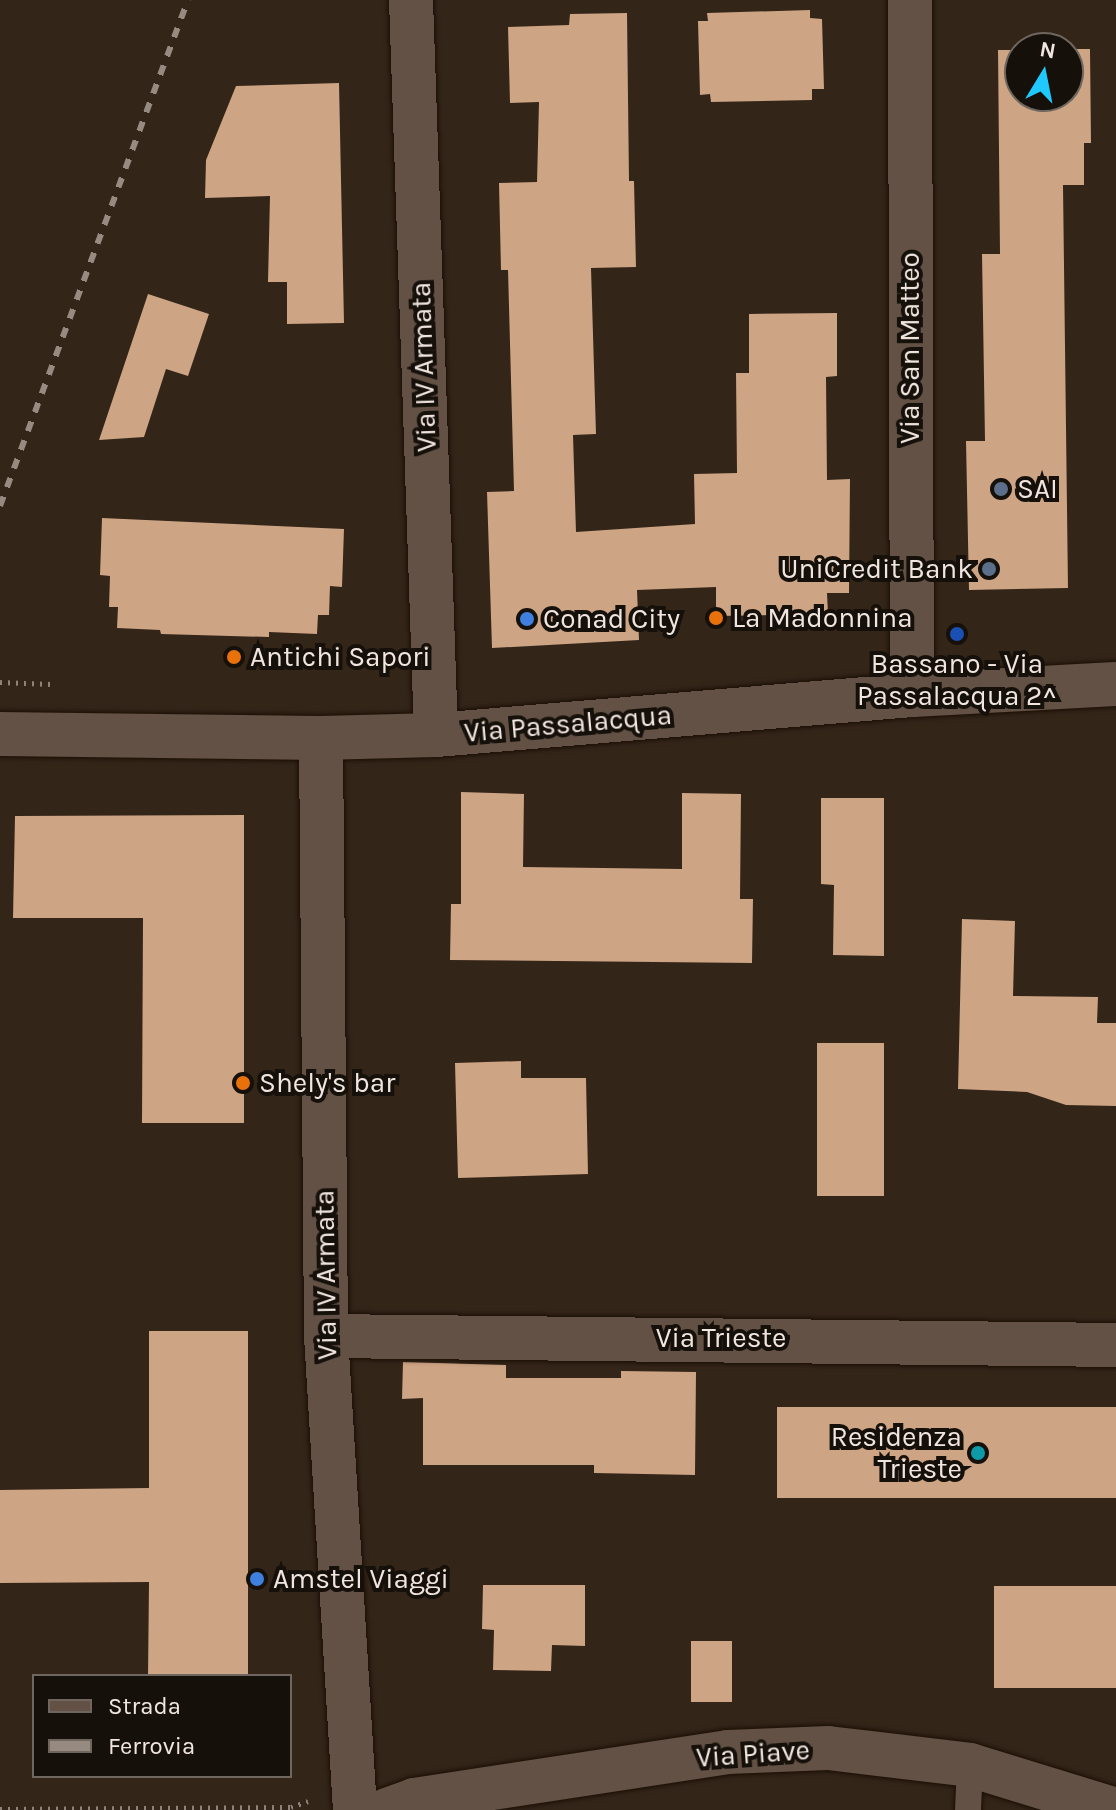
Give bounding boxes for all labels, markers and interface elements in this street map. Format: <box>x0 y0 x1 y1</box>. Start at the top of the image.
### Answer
north arrow <box>1004 32 1084 112</box>
text: N <box>1038 36 1058 65</box>
street label: Via San Matteo <box>893 252 927 444</box>
street label: Via IV Armata <box>404 281 444 453</box>
place label: SAI <box>1017 472 1058 506</box>
marker: SAI <box>992 480 1010 498</box>
place label: UniCredit Bank <box>780 552 973 586</box>
marker: UniCredit Bank <box>980 560 998 578</box>
place label: La Madonnina <box>732 601 913 635</box>
place label: Conad City <box>543 602 680 636</box>
marker: La Madonnina <box>707 609 725 627</box>
marker: Conad City <box>518 610 536 628</box>
marker: Bassano - Via Passalacqua 2^ <box>948 625 966 643</box>
place label: Antichi Sapori <box>250 640 431 674</box>
place label: Bassano - Via Passalacqua 2^ <box>857 647 1057 713</box>
marker: Antichi Sapori <box>225 648 243 666</box>
street label: Via Passalacqua <box>463 698 673 750</box>
place label: Shely's bar <box>259 1066 395 1100</box>
marker: Shely's bar <box>234 1074 252 1092</box>
street label: Via IV Armata <box>308 1190 344 1360</box>
street label: Via Trieste <box>656 1321 786 1355</box>
place label: Residenza Trieste <box>831 1420 962 1486</box>
marker: Residenza Trieste <box>969 1444 987 1462</box>
place label: Amstel Viaggi <box>273 1562 449 1596</box>
marker: Amstel Viaggi <box>248 1570 266 1588</box>
legend <box>32 1674 292 1778</box>
text: Strada <box>108 1692 181 1720</box>
text: Ferrovia <box>108 1732 195 1760</box>
street label: Via Piave <box>695 1733 811 1775</box>

